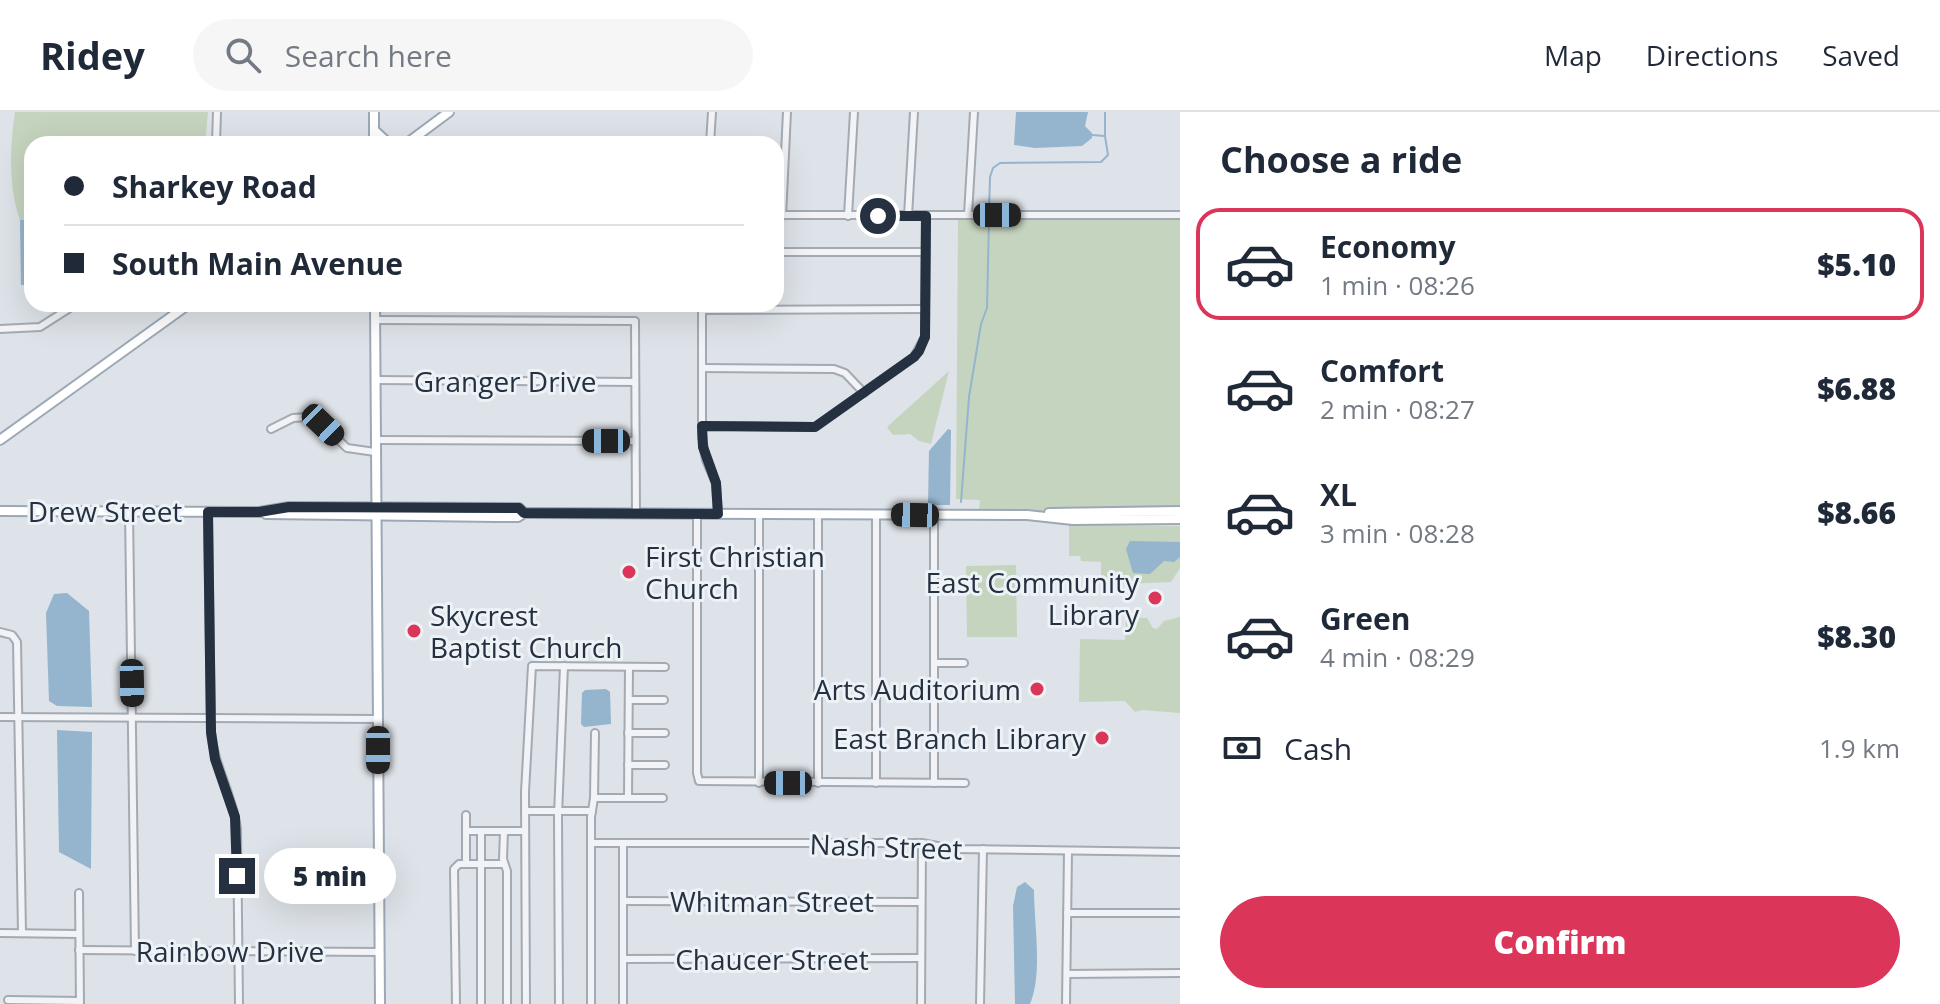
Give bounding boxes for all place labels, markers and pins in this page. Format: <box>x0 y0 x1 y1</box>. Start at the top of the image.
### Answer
place label: First Christian Church <box>645 537 825 607</box>
marker: First Christian Church <box>620 563 638 581</box>
place label: East Community Library <box>926 563 1140 633</box>
marker: East Community Library <box>1146 589 1164 607</box>
place label: Skycrest Baptist Church <box>430 596 622 666</box>
marker: Skycrest Baptist Church <box>405 622 423 640</box>
place label: Arts Auditorium <box>814 670 1021 708</box>
marker: Arts Auditorium <box>1028 680 1046 698</box>
place label: East Branch Library <box>833 719 1087 757</box>
marker: East Branch Library <box>1093 729 1111 747</box>

